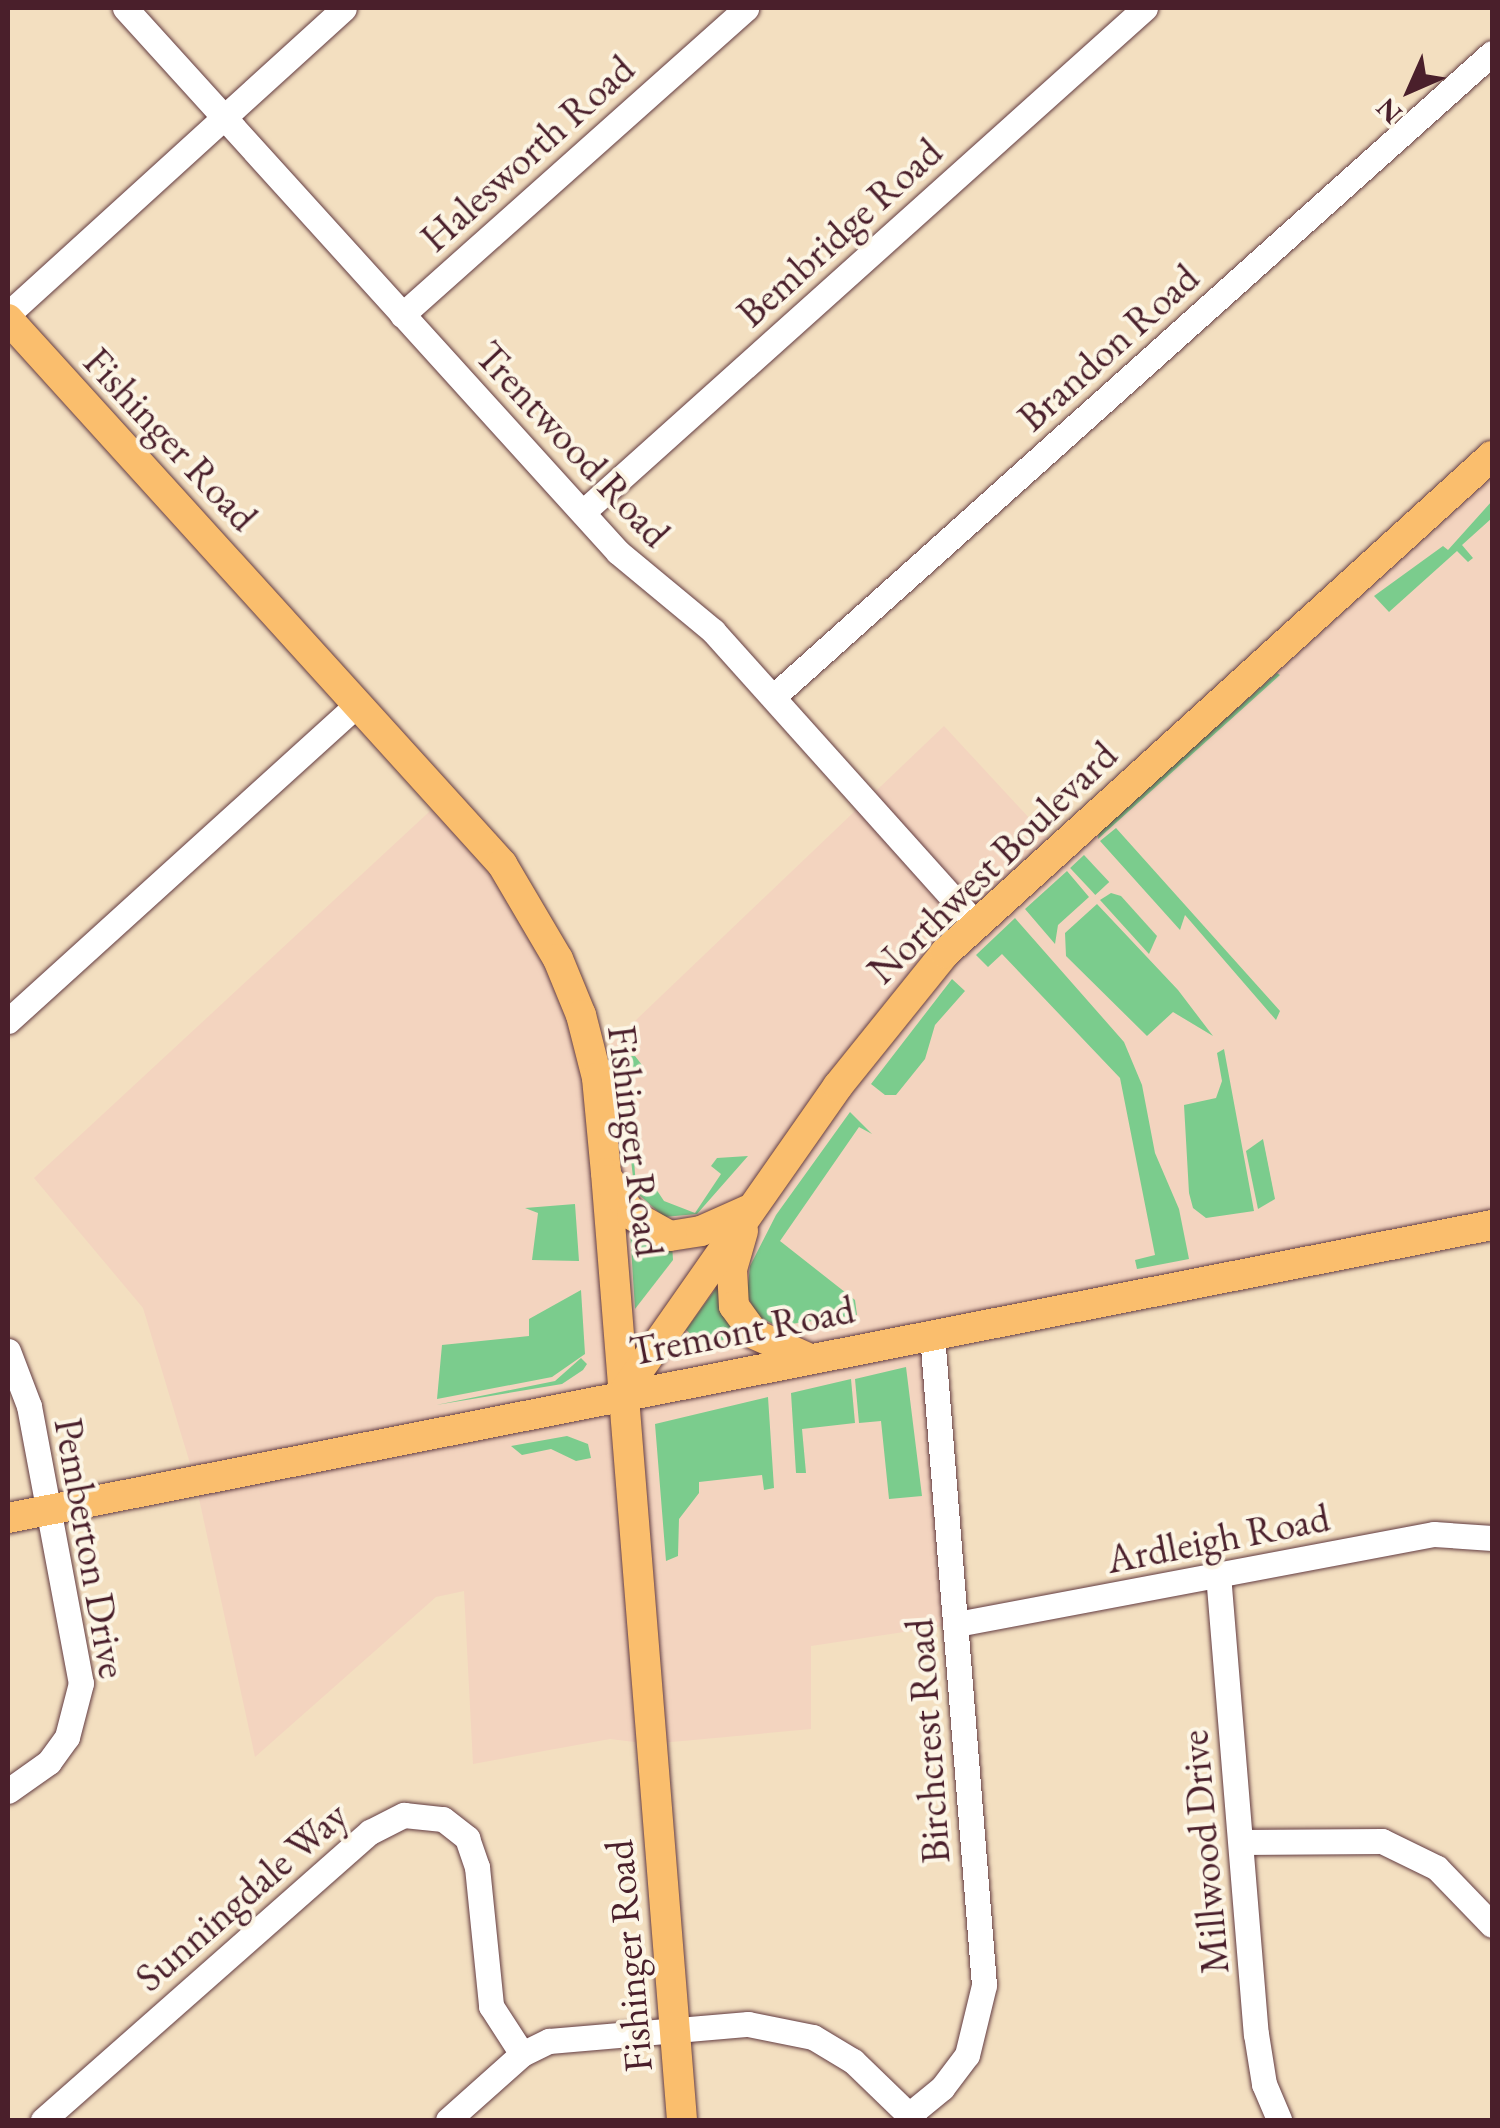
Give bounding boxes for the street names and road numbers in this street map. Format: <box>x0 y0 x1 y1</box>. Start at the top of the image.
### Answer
street label: Halesworth Road <box>410 45 644 261</box>
street label: Bembridge Road <box>727 128 951 336</box>
street label: Brandon Road <box>1008 253 1208 441</box>
street label: Trentwood Road <box>466 331 680 557</box>
street label: Fishinger Road <box>74 338 268 540</box>
street label: Northwest Boulevard <box>857 731 1127 993</box>
street label: Fishinger Road <box>598 1023 674 1259</box>
street label: Tremont Road <box>625 1285 859 1375</box>
street label: Pemberton Drive <box>45 1414 137 1682</box>
street label: Ardleigh Road <box>1102 1493 1334 1583</box>
street label: Birchcrest Road <box>895 1617 959 1865</box>
street label: Millwood Drive <box>1169 1728 1239 1976</box>
street label: Sunningdale Way <box>125 1791 357 2001</box>
street label: Fishinger Road <box>594 1838 662 2074</box>

